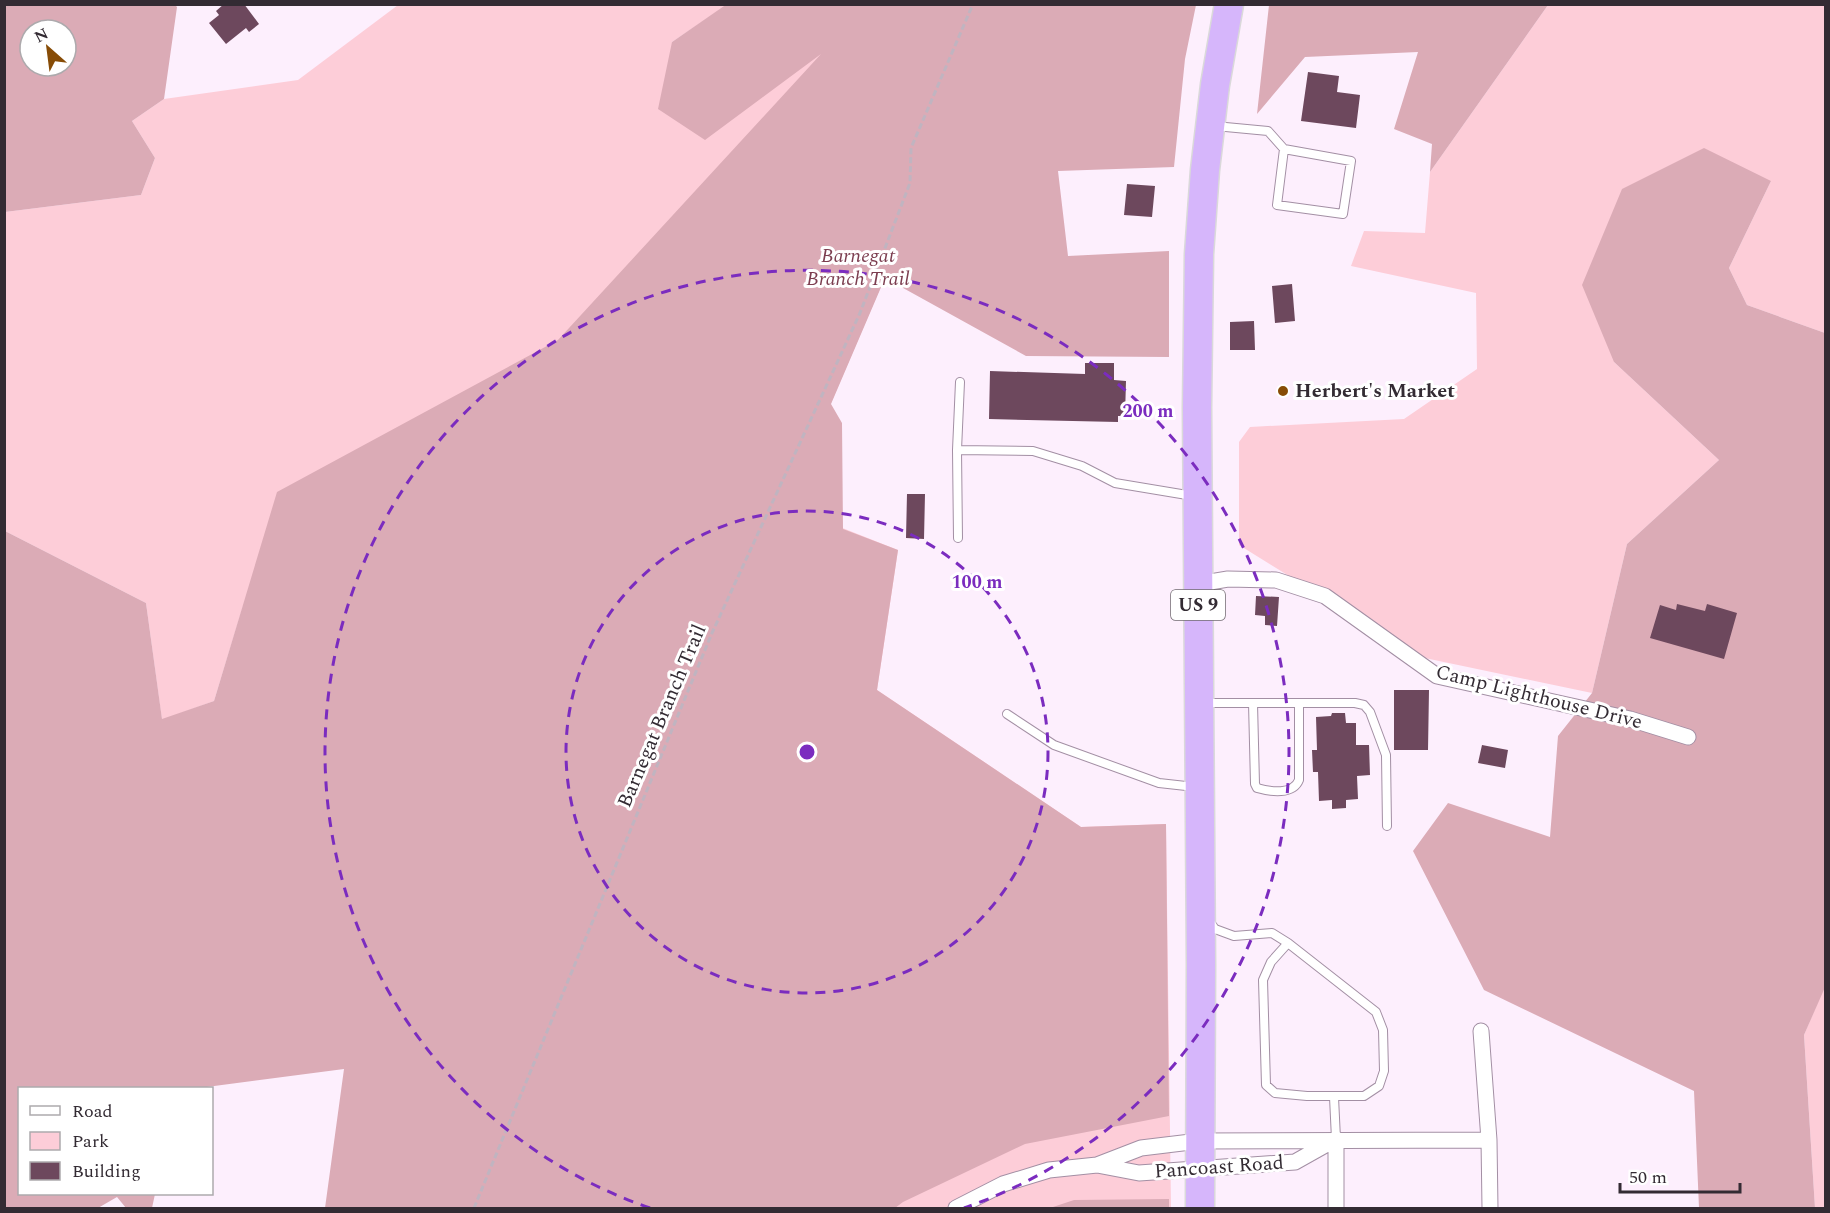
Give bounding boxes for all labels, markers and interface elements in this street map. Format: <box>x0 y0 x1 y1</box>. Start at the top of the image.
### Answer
north arrow <box>18 18 78 78</box>
text: N <box>30 22 53 49</box>
park label: Barnegat Branch Trail <box>806 241 910 294</box>
place label: Herbert's Market <box>1295 376 1455 406</box>
marker: Herbert's Market <box>1276 384 1290 398</box>
text: 200 m <box>1122 398 1174 425</box>
text: 100 m <box>951 569 1003 596</box>
road number: US 9 <box>1171 590 1225 620</box>
street label: Barnegat Branch Trail <box>610 620 714 812</box>
street label: Camp Lighthouse Drive <box>1432 657 1646 737</box>
centre of rings <box>797 742 817 762</box>
legend <box>18 1087 213 1195</box>
text: Road <box>72 1098 113 1125</box>
text: Park <box>72 1128 109 1155</box>
street label: Pancoast Road <box>1153 1148 1285 1186</box>
scale bar <box>1620 1156 1740 1194</box>
text: Building <box>72 1158 141 1185</box>
text: 50 m <box>1629 1164 1667 1191</box>

